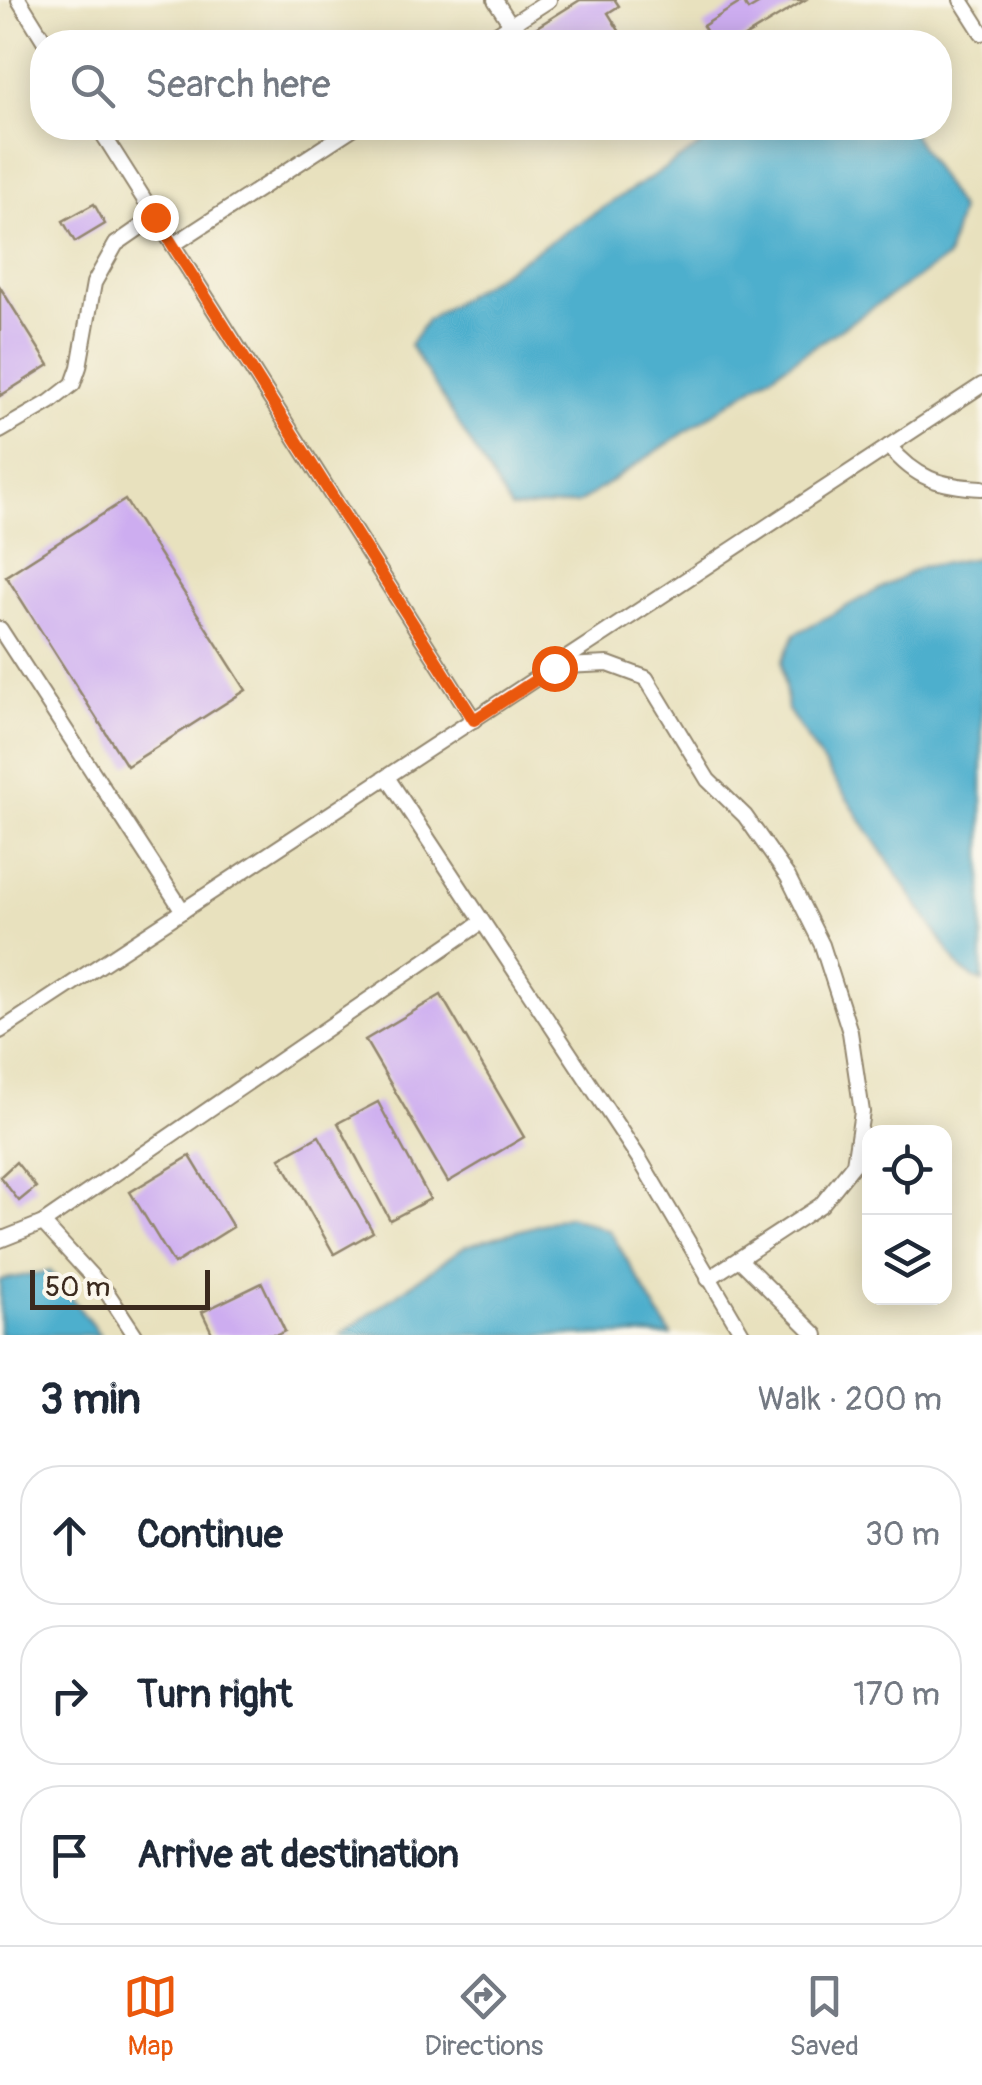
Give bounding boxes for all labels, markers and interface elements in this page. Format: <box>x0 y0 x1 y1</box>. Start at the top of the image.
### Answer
search box <box>30 30 952 140</box>
icon: search <box>65 58 120 113</box>
text: Search here <box>145 61 331 109</box>
route end <box>133 195 179 241</box>
route start <box>532 646 578 692</box>
map controls <box>862 1125 952 1305</box>
button: locate <box>862 1125 952 1215</box>
button: layers <box>862 1215 952 1305</box>
scale bar <box>30 1265 210 1310</box>
text: 50 m <box>45 1270 110 1305</box>
text: 3 min <box>40 1374 141 1426</box>
text: Walk · 200 m <box>758 1380 942 1420</box>
icon: ahead <box>42 1508 97 1563</box>
text: Continue <box>137 1511 283 1559</box>
text: 30 m <box>865 1515 940 1555</box>
icon: right <box>42 1668 97 1723</box>
text: Turn right <box>137 1671 292 1719</box>
text: 170 m <box>853 1675 940 1715</box>
icon: arrive <box>42 1828 97 1883</box>
text: Arrive at destination <box>137 1831 459 1879</box>
tab: Map <box>123 1969 178 2064</box>
tab: Directions <box>424 1969 543 2064</box>
tab: Saved <box>789 1969 859 2064</box>

